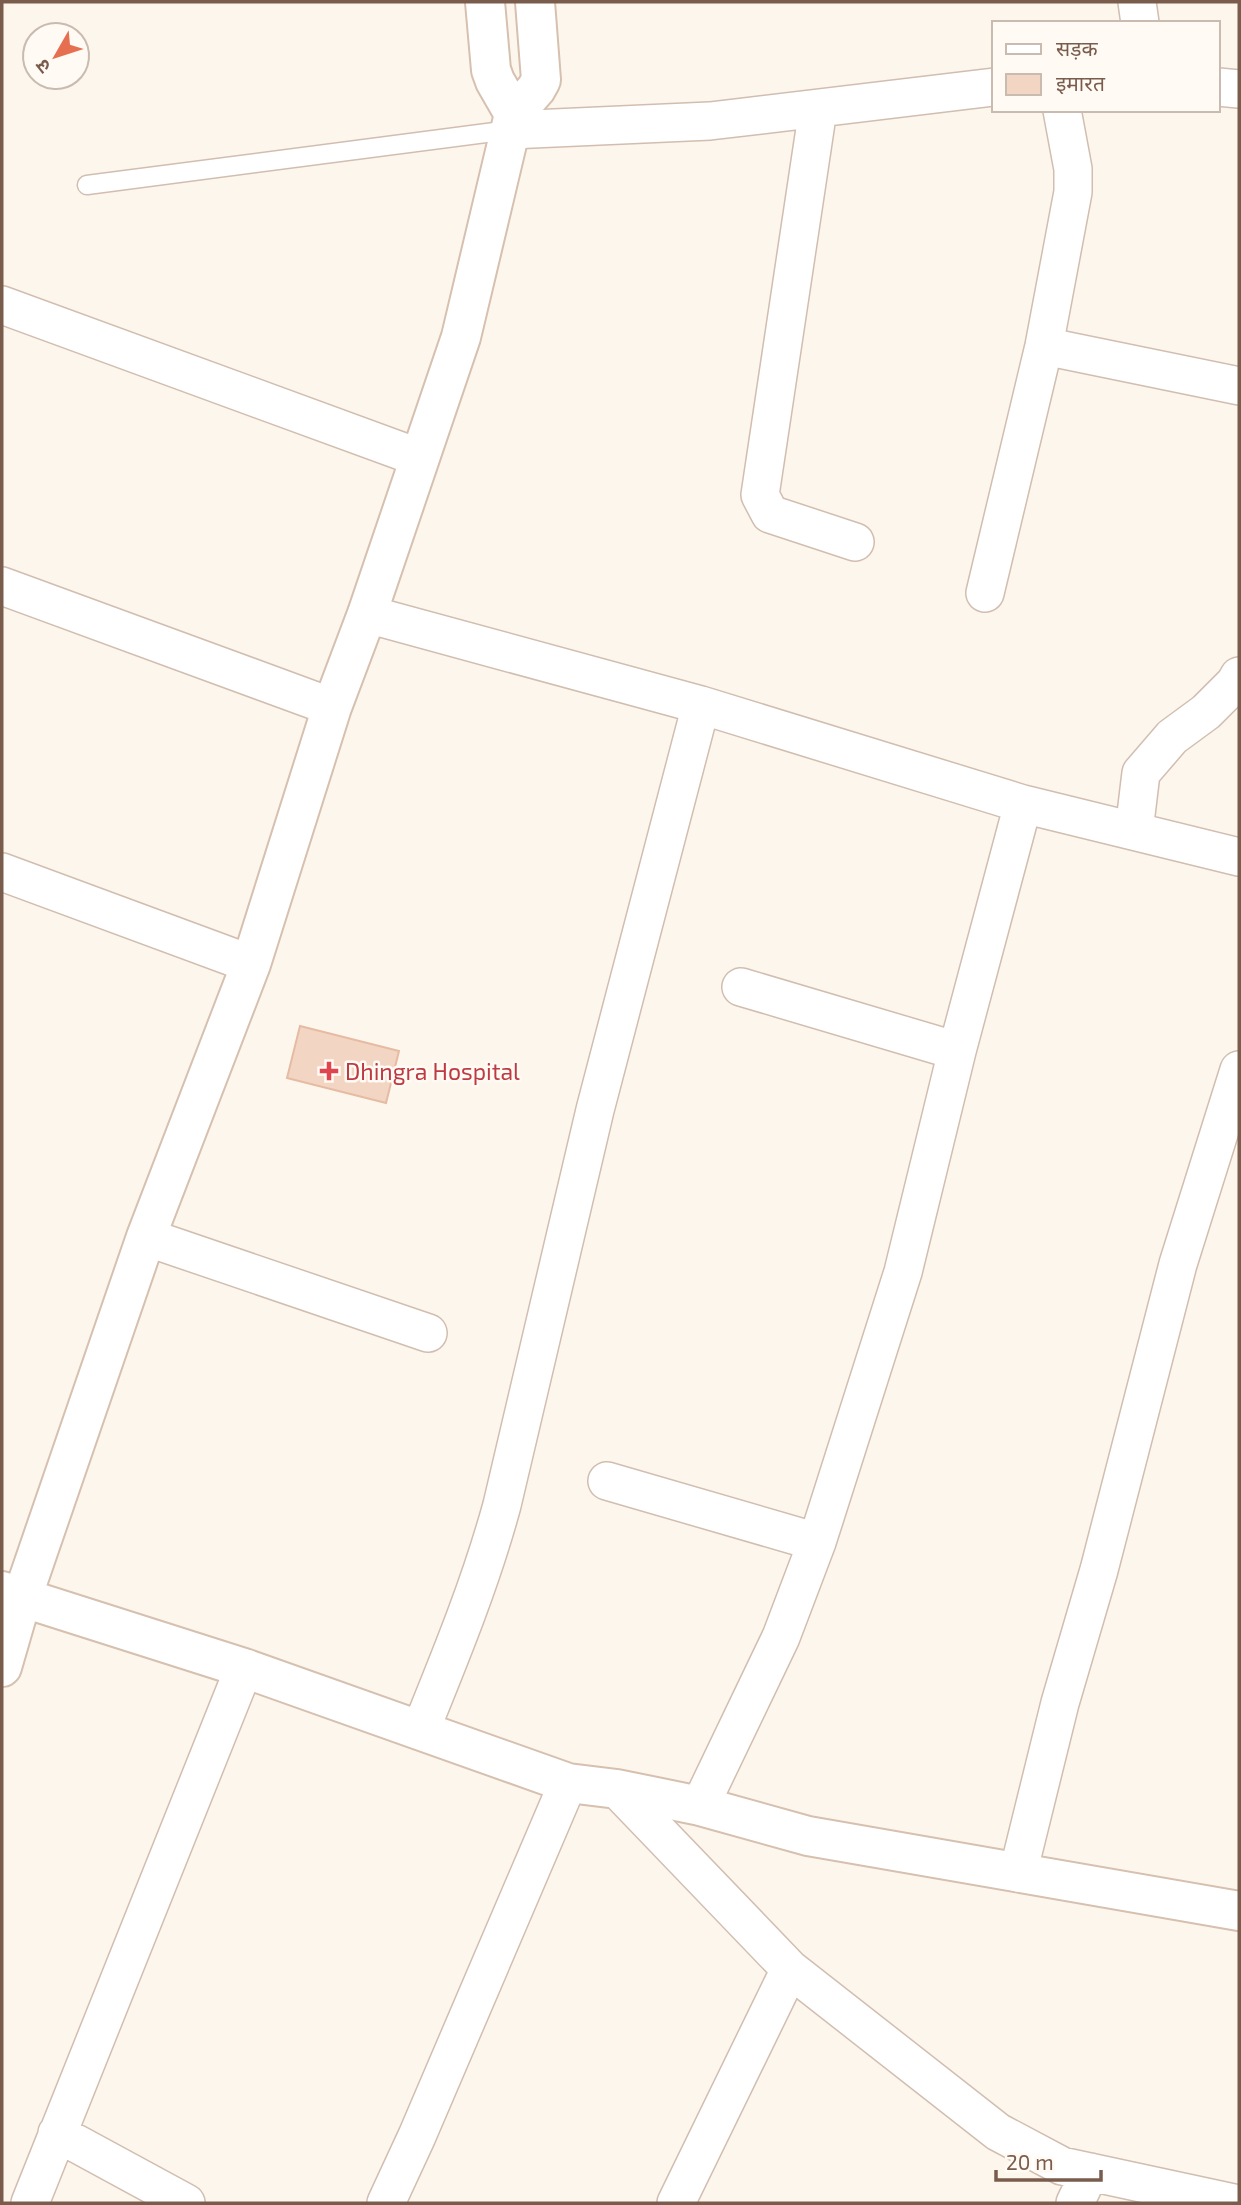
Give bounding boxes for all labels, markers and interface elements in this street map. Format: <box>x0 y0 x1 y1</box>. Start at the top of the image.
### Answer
north arrow <box>21 21 91 91</box>
legend <box>992 21 1220 112</box>
text: सड़क <box>1056 35 1098 60</box>
text: उ <box>29 55 55 79</box>
text: इमारत <box>1056 70 1106 95</box>
place label: Dhingra Hospital <box>345 1057 520 1085</box>
marker: Dhingra Hospital <box>319 1061 339 1081</box>
scale bar <box>996 2138 1101 2182</box>
text: 20 m <box>1006 2149 1054 2174</box>

